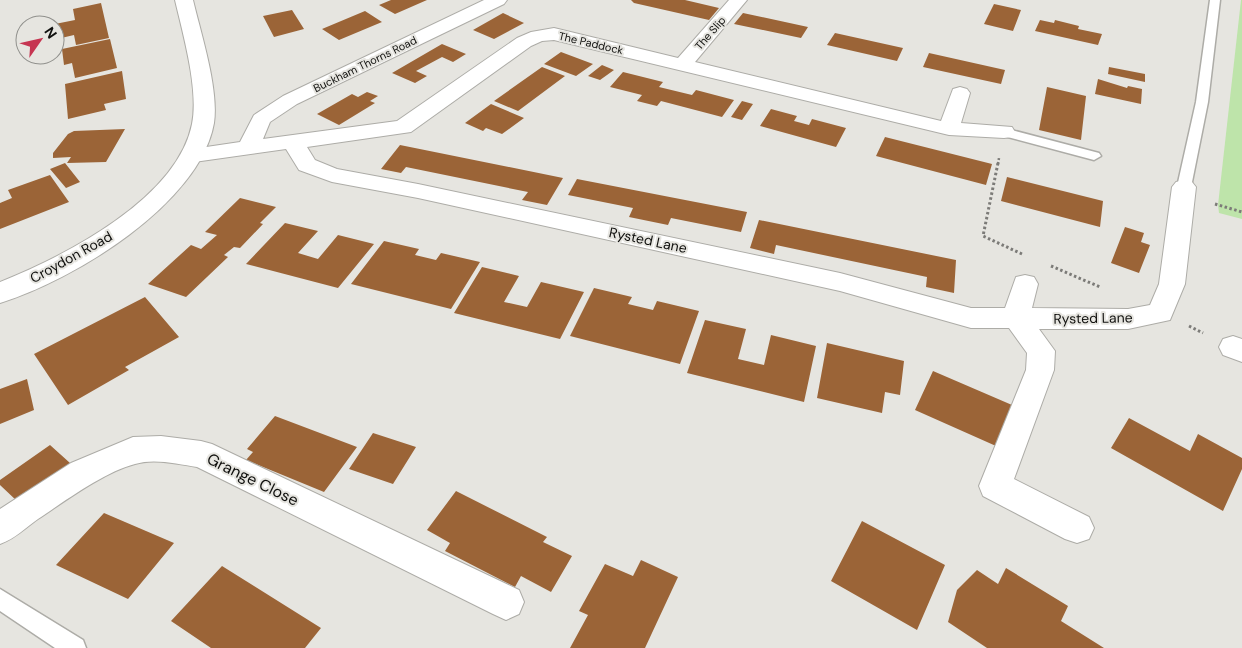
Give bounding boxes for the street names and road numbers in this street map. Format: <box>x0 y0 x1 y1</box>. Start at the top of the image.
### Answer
street label: The Slip <box>692 13 728 53</box>
street label: The Paddock <box>557 29 625 57</box>
street label: Buckham Thorns Road <box>311 33 419 95</box>
street label: Rysted Lane <box>607 223 689 257</box>
street label: Croydon Road <box>27 227 115 287</box>
street label: Rysted Lane <box>1053 308 1133 328</box>
street label: Grange Close <box>203 448 302 511</box>

